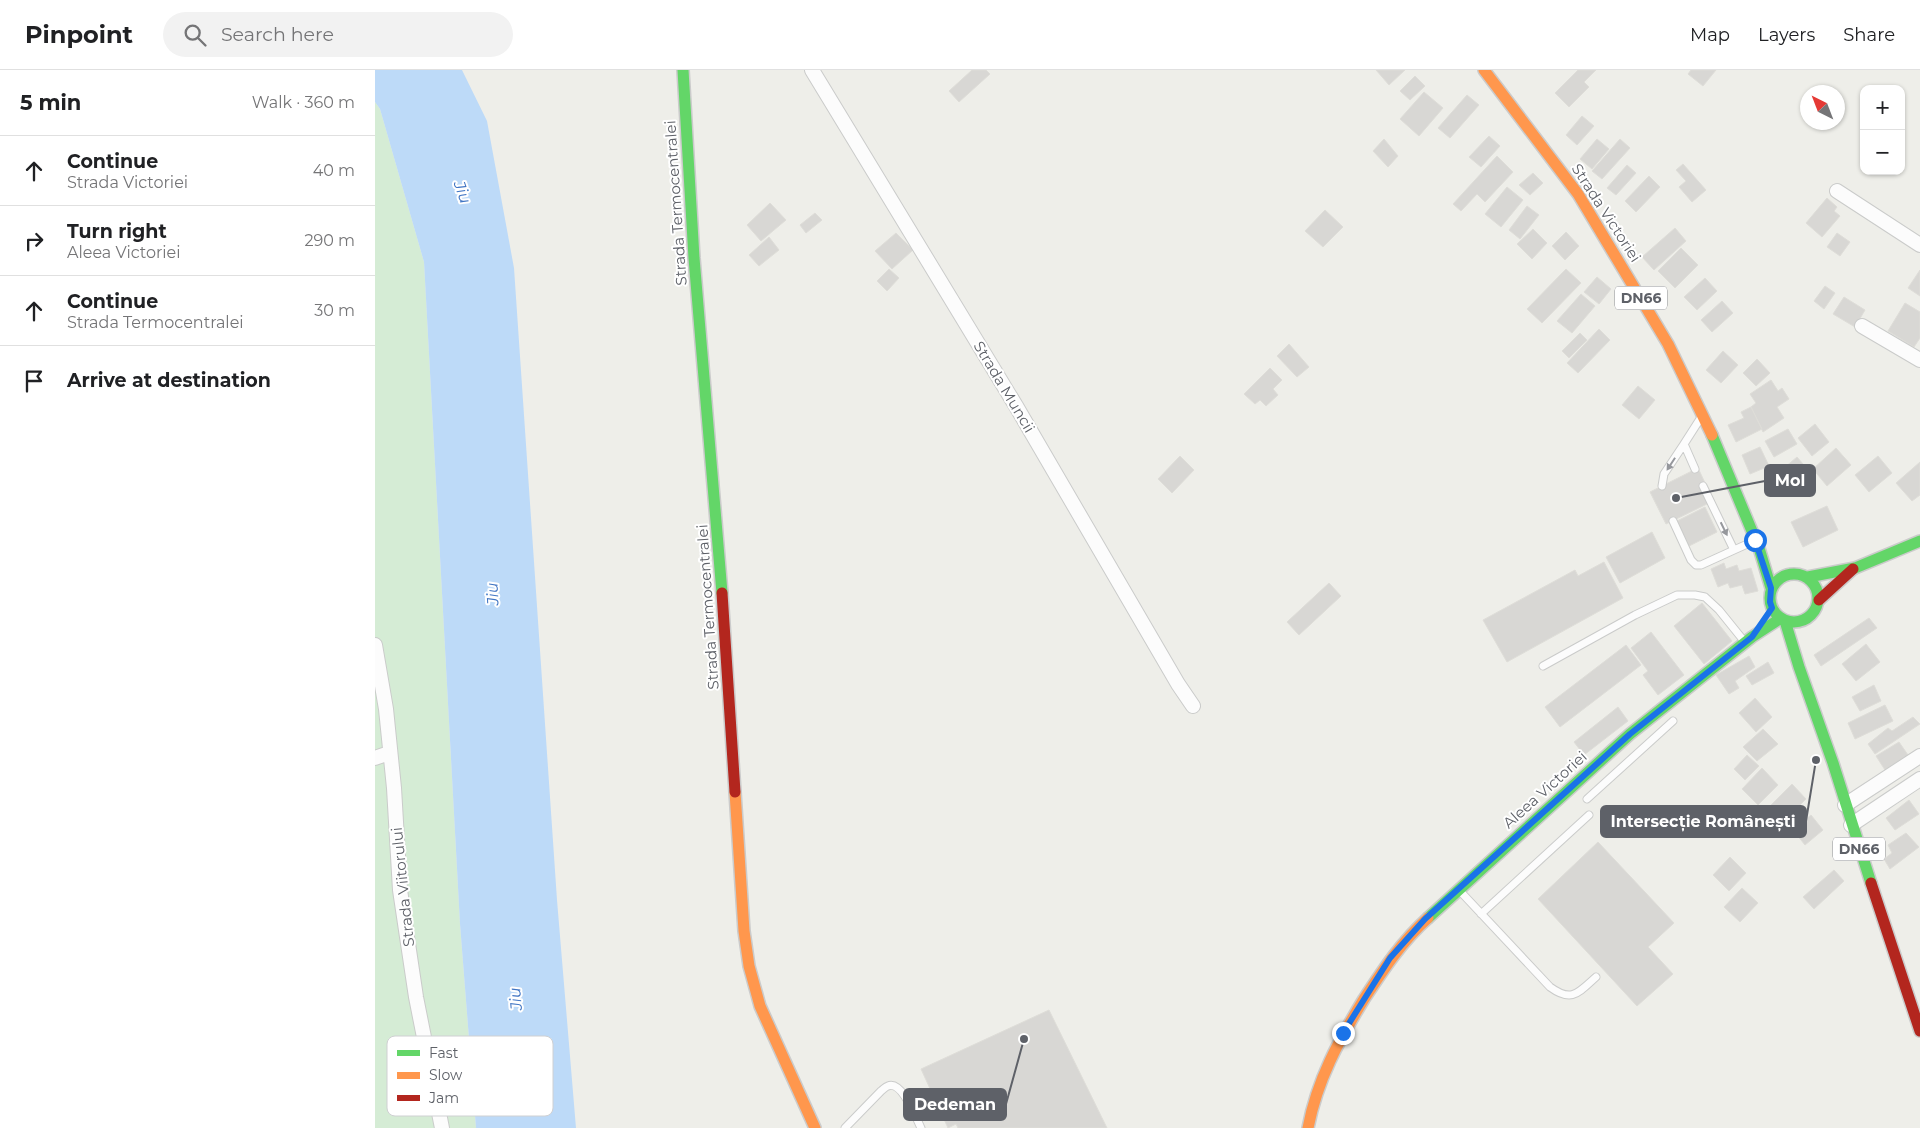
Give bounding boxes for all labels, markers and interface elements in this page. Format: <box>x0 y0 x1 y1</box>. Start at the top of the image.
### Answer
search box <box>163 12 513 57</box>
text: Pinpoint <box>25 20 133 49</box>
icon: search <box>181 21 209 49</box>
text: Search here <box>221 23 334 46</box>
text: Map <box>1690 24 1730 46</box>
text: Layers <box>1758 24 1815 46</box>
text: Share <box>1843 24 1895 46</box>
north arrow <box>1800 85 1845 130</box>
map controls <box>1860 85 1905 175</box>
button: + <box>1860 85 1905 130</box>
text: 5 min <box>20 90 81 115</box>
text: Walk · 360 m <box>252 93 355 112</box>
street label: Strada Termocentralei <box>660 120 691 286</box>
button: − <box>1860 130 1905 175</box>
text: Continue <box>67 150 158 173</box>
icon: ahead <box>20 157 48 185</box>
street label: Strada Victoriei <box>1568 160 1645 266</box>
text: 40 m <box>313 161 355 180</box>
text: Strada Victoriei <box>67 173 188 192</box>
water label: Jiu <box>449 177 475 206</box>
text: Turn right <box>67 220 167 243</box>
icon: right <box>20 227 48 255</box>
text: 290 m <box>304 231 355 250</box>
text: Aleea Victoriei <box>67 243 181 262</box>
road number: DN66 <box>1615 287 1667 310</box>
text: Continue <box>67 290 158 313</box>
icon: ahead <box>20 297 48 325</box>
text: 30 m <box>314 301 355 320</box>
text: Strada Termocentralei <box>67 313 244 332</box>
street label: Strada Muncii <box>970 338 1039 436</box>
icon: arrive <box>20 367 48 395</box>
text: Arrive at destination <box>67 369 271 392</box>
one-way arrow <box>1666 457 1676 471</box>
callout: Mol <box>1765 465 1815 496</box>
text: Mol <box>1775 471 1805 490</box>
one-way arrow <box>1720 522 1728 536</box>
street label: Strada Termocentralei <box>692 524 723 690</box>
route start <box>1744 529 1767 552</box>
water label: Jiu <box>482 582 503 607</box>
street label: Aleea Victoriei <box>1499 747 1591 832</box>
callout: Intersecție Românești <box>1601 806 1806 837</box>
text: Intersecție Românești <box>1611 812 1795 832</box>
street label: Strada Viitorului <box>387 826 418 948</box>
road number: DN66 <box>1833 838 1885 861</box>
water label: Jiu <box>505 986 526 1012</box>
route end <box>1332 1022 1355 1045</box>
legend <box>387 1036 553 1116</box>
text: Fast <box>429 1044 459 1062</box>
text: Slow <box>429 1066 463 1084</box>
text: Jam <box>428 1089 459 1107</box>
callout: Dedeman <box>904 1089 1006 1120</box>
text: Dedeman <box>914 1095 996 1114</box>

